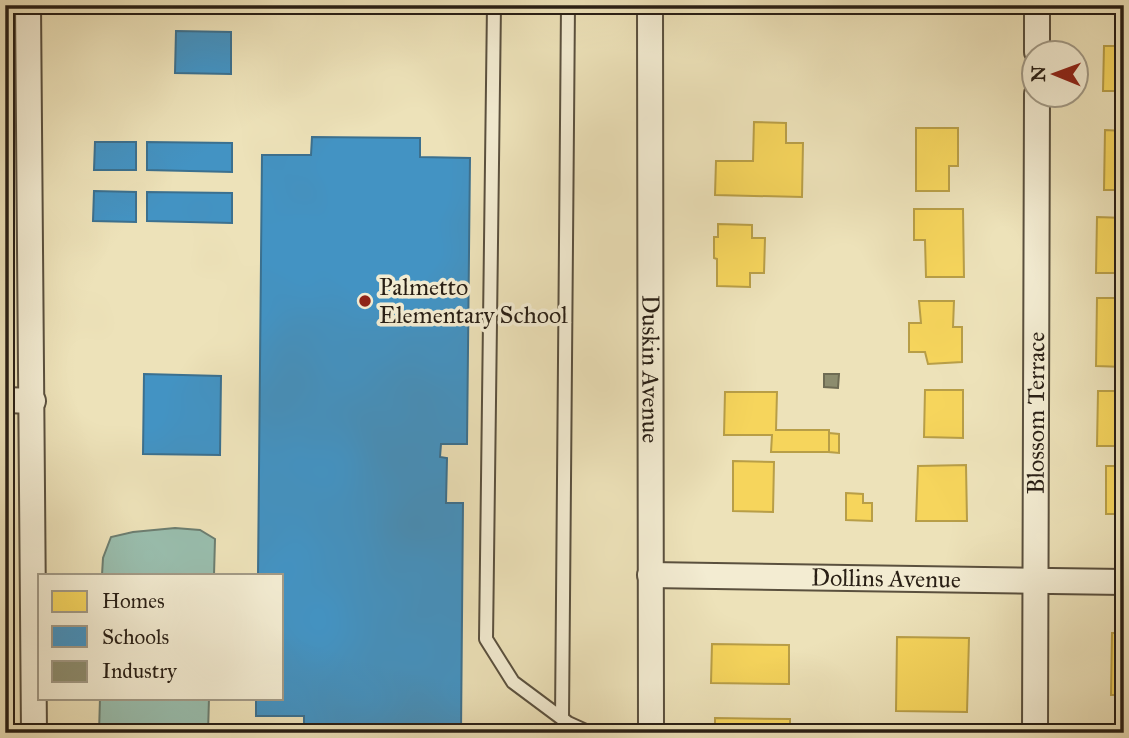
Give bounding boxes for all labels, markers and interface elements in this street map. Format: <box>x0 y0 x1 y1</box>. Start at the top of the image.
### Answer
north arrow <box>1020 38 1090 108</box>
text: N <box>1027 65 1050 82</box>
place label: Palmetto Elementary School <box>379 272 568 330</box>
marker: Palmetto Elementary School <box>357 293 373 309</box>
street label: Duskin Avenue <box>635 295 666 443</box>
street label: Blossom Terrace <box>1021 332 1051 494</box>
street label: Dollins Avenue <box>811 562 961 595</box>
legend <box>38 574 284 700</box>
text: Homes <box>102 588 165 614</box>
text: Schools <box>102 624 169 650</box>
text: Industry <box>102 658 178 684</box>

